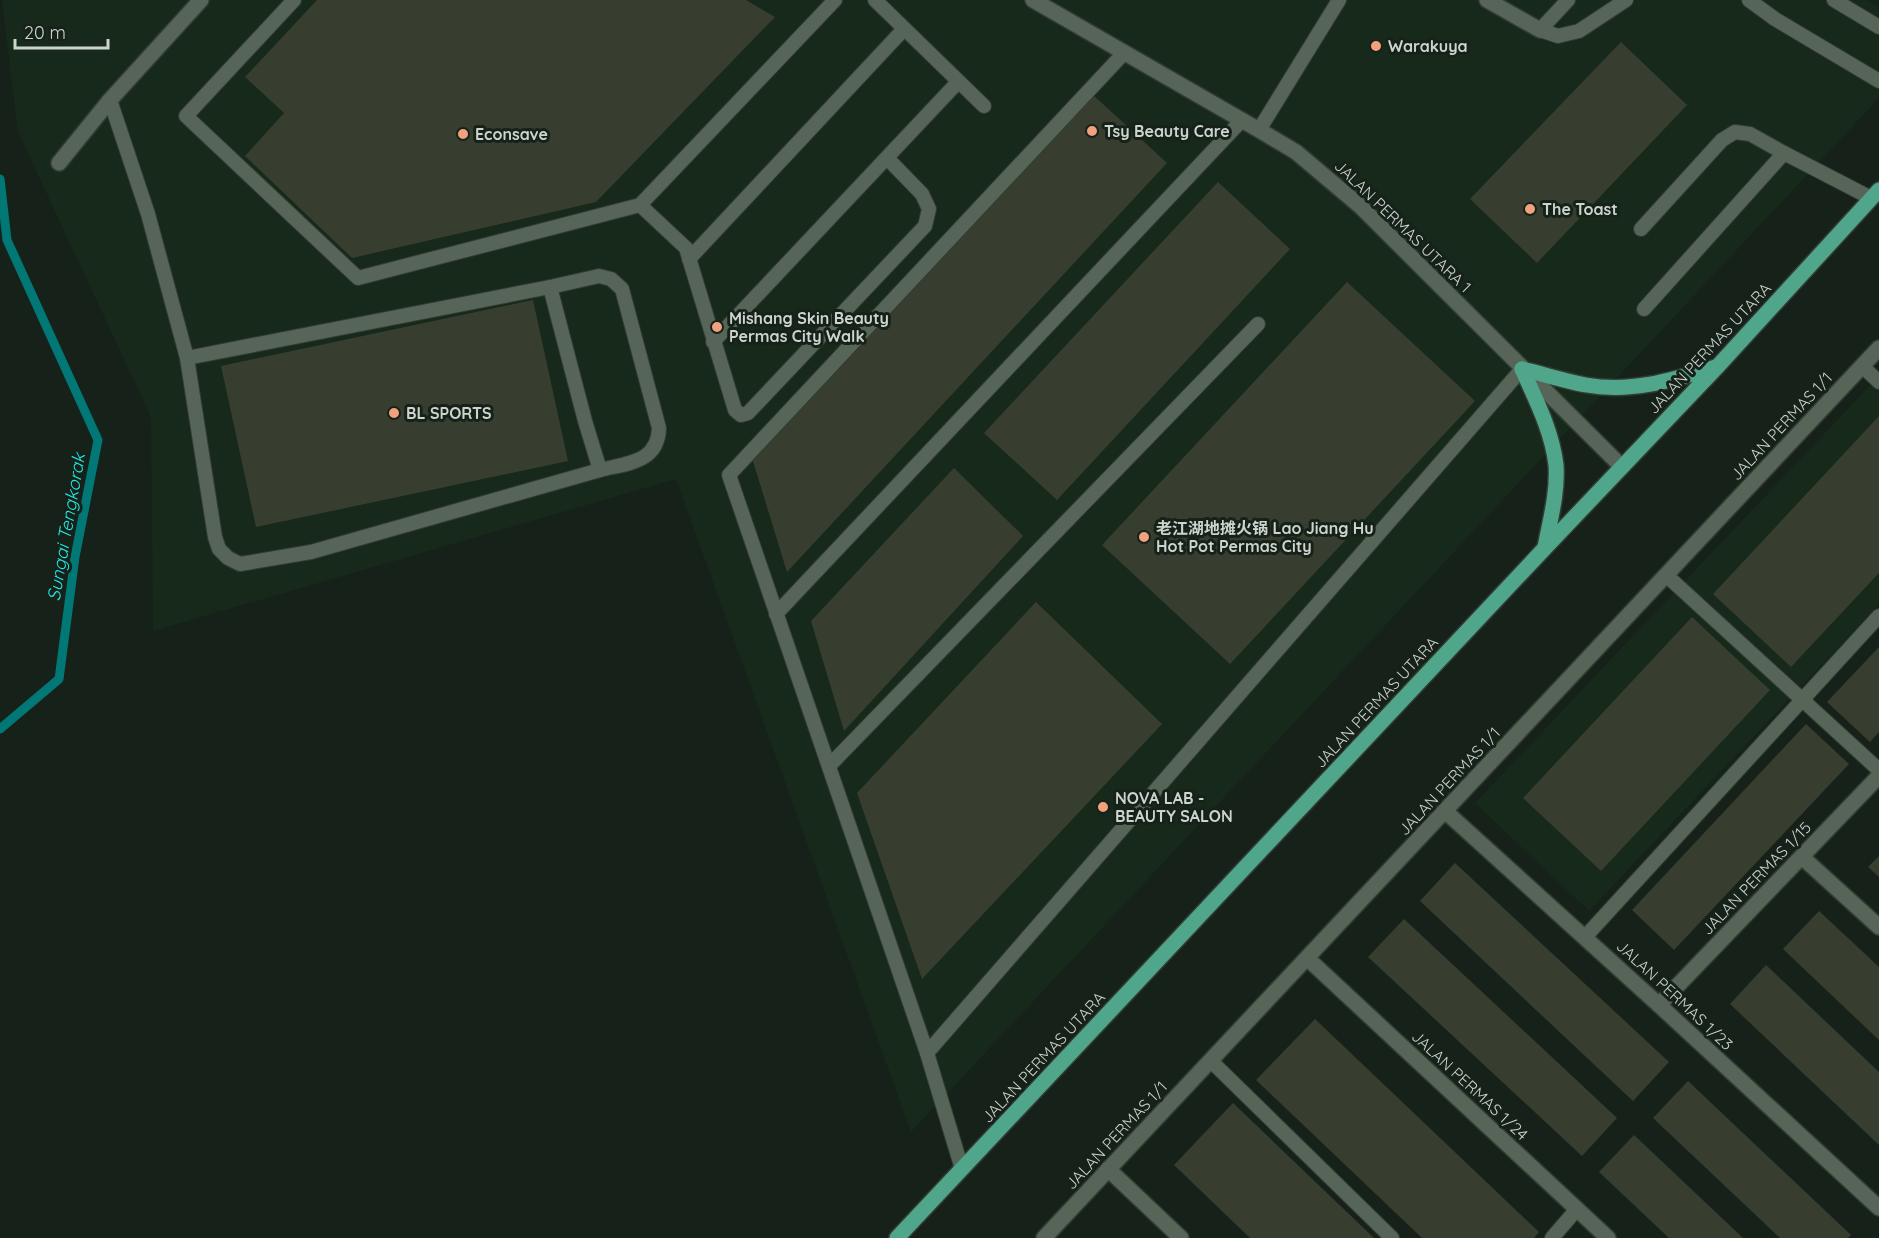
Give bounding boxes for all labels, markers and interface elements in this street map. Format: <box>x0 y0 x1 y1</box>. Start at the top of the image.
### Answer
scale bar <box>15 12 108 50</box>
text: 20 m <box>24 21 66 44</box>
place label: Warakuya <box>1388 36 1468 56</box>
marker: Warakuya <box>1369 39 1383 53</box>
place label: Tsy Beauty Care <box>1104 121 1230 141</box>
place label: Econsave <box>475 124 548 144</box>
marker: Tsy Beauty Care <box>1085 124 1099 138</box>
marker: Econsave <box>456 127 470 141</box>
street label: JALAN PERMAS UTARA 1 <box>1330 155 1476 297</box>
place label: The Toast <box>1542 199 1618 219</box>
marker: The Toast <box>1523 202 1537 216</box>
street label: JALAN PERMAS UTARA <box>1643 278 1775 418</box>
place label: Mishang Skin Beauty Permas City Walk <box>729 308 889 346</box>
marker: Mishang Skin Beauty Permas City Walk <box>710 320 724 334</box>
street label: JALAN PERMAS 1/1 <box>1726 368 1836 484</box>
place label: BL SPORTS <box>406 403 492 423</box>
marker: BL SPORTS <box>387 406 401 420</box>
water label: Sungai Tengkorak <box>42 450 91 603</box>
place label: 老江湖地摊火锅 Lao Jiang Hu Hot Pot Permas City <box>1156 518 1374 556</box>
marker: 老江湖地摊火锅 Lao Jiang Hu Hot Pot Permas City <box>1137 530 1151 544</box>
street label: JALAN PERMAS UTARA <box>1310 632 1442 772</box>
street label: JALAN PERMAS 1/1 <box>1394 723 1504 839</box>
place label: NOVA LAB - BEAUTY SALON <box>1115 788 1233 826</box>
marker: NOVA LAB - BEAUTY SALON <box>1096 800 1110 814</box>
street label: JALAN PERMAS 1/15 <box>1697 817 1815 939</box>
street label: JALAN PERMAS 1/23 <box>1613 936 1737 1054</box>
street label: JALAN PERMAS UTARA <box>977 987 1109 1127</box>
street label: JALAN PERMAS 1/24 <box>1408 1026 1532 1144</box>
street label: JALAN PERMAS 1/1 <box>1061 1077 1171 1193</box>

